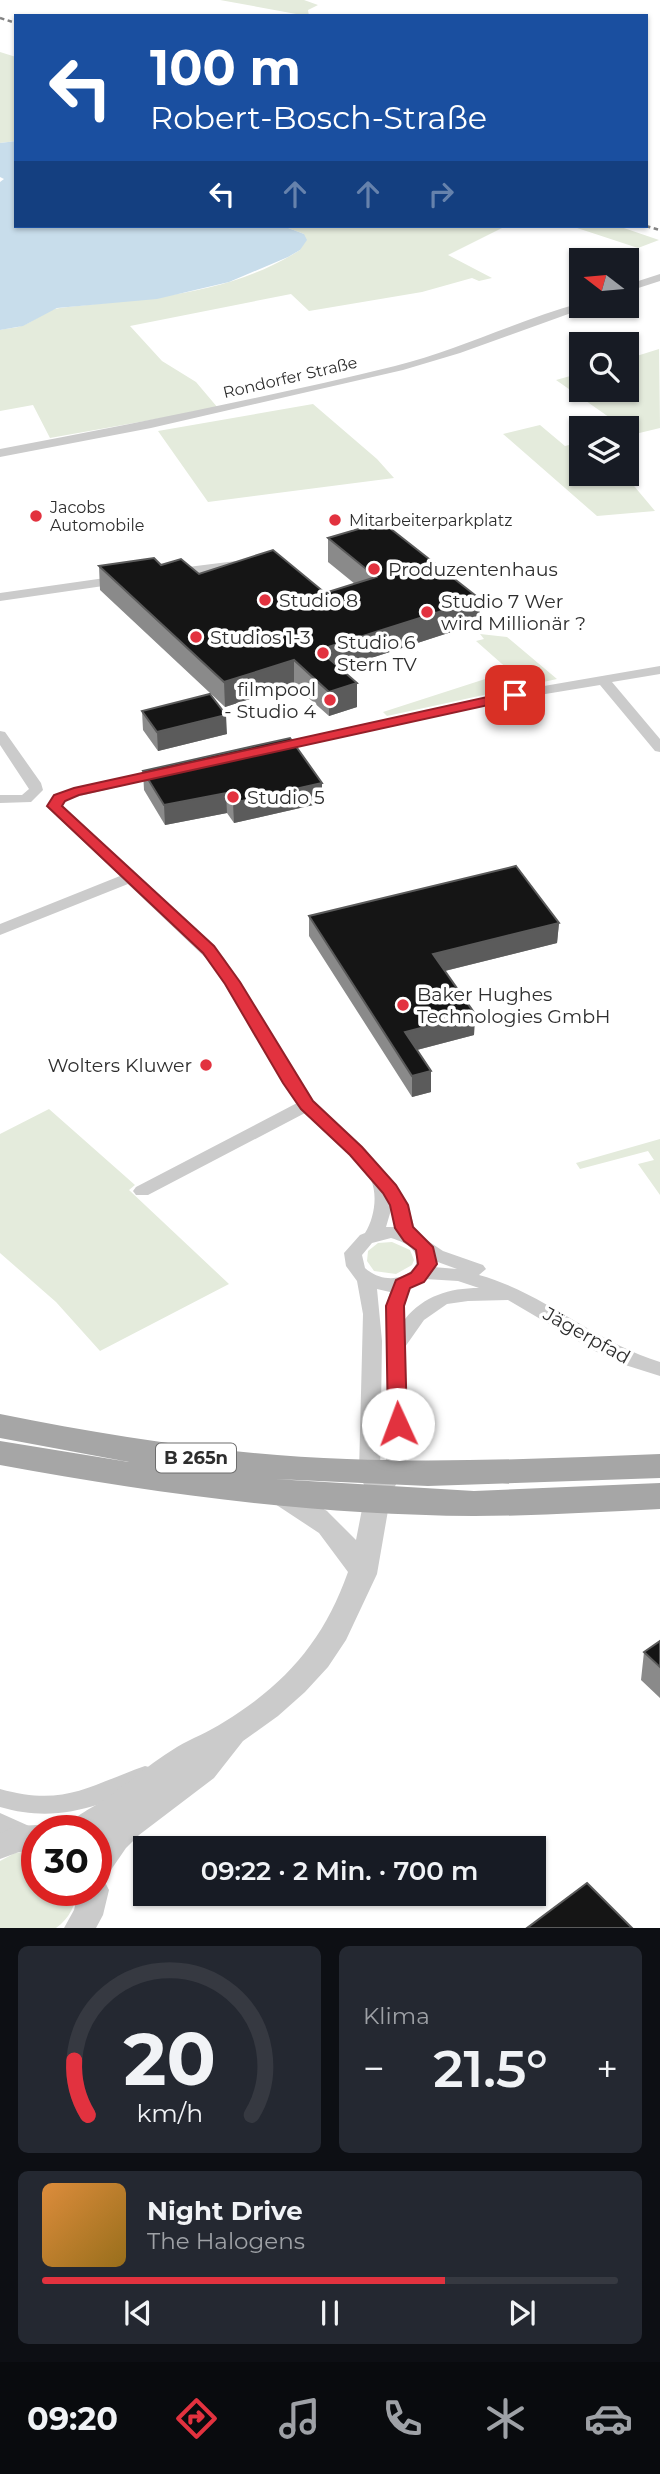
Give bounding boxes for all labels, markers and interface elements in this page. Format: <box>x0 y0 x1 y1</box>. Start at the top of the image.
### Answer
text: 100 m <box>150 38 301 97</box>
icon: left <box>35 42 126 133</box>
text: Robert-Bosch-Straße <box>150 98 487 137</box>
icon: left <box>203 175 241 213</box>
icon: ahead <box>276 175 314 213</box>
icon: ahead <box>349 175 387 213</box>
icon: right <box>422 175 460 213</box>
north arrow <box>569 248 639 318</box>
map controls <box>569 248 639 486</box>
button: search <box>569 332 639 402</box>
street label: Rondorfer Straße <box>221 353 359 402</box>
button: layers <box>569 416 639 486</box>
place label: Jacobs Automobile <box>49 498 144 535</box>
marker: Jacobs Automobile <box>28 508 44 524</box>
place label: Mitarbeiterparkplatz <box>349 511 512 530</box>
marker: Mitarbeiterparkplatz <box>327 512 343 528</box>
place label: Produzentenhaus <box>388 558 558 581</box>
marker: Produzentenhaus <box>366 561 382 577</box>
place label: Studio 8 <box>279 589 358 612</box>
place label: Studio 7 Wer wird Millionär ? <box>441 590 586 635</box>
marker: Studio 8 <box>257 592 273 608</box>
marker: Studio 7 Wer wird Millionär ? <box>419 604 435 620</box>
place label: Studios 1-3 <box>210 626 311 649</box>
marker: Studios 1-3 <box>188 629 204 645</box>
place label: Studio 6 Stern TV <box>337 631 418 676</box>
marker: Studio 6 Stern TV <box>315 645 331 661</box>
pin <box>485 665 545 725</box>
icon: arrive <box>496 676 534 714</box>
place label: filmpool - Studio 4 <box>224 678 316 723</box>
marker: filmpool - Studio 4 <box>322 692 338 708</box>
place label: Studio 5 <box>247 786 325 809</box>
marker: Studio 5 <box>225 789 241 805</box>
place label: Baker Hughes Technologies GmbH <box>417 983 611 1028</box>
marker: Baker Hughes Technologies GmbH <box>395 997 411 1013</box>
place label: Wolters Kluwer <box>48 1054 192 1077</box>
marker: Wolters Kluwer <box>198 1057 214 1073</box>
street label: Jägerpfad <box>538 1302 634 1369</box>
position arrow <box>361 1387 435 1461</box>
road number: B 265n <box>156 1443 236 1472</box>
speed limit sign: 30 <box>21 1815 112 1906</box>
text: 09:22 · 2 Min. · 700 m <box>201 1855 478 1887</box>
text: Klima <box>363 2002 430 2030</box>
text: 20 <box>123 2016 216 2104</box>
text: 21.5° <box>433 2037 548 2100</box>
text: − <box>363 2045 385 2092</box>
text: + <box>596 2045 618 2092</box>
text: km/h <box>136 2098 203 2128</box>
text: Night Drive <box>147 2195 303 2227</box>
text: The Halogens <box>147 2227 305 2255</box>
icon: previous <box>119 2294 157 2332</box>
icon: pause <box>311 2294 349 2332</box>
icon: next <box>503 2294 541 2332</box>
icon: directions <box>172 2394 221 2443</box>
icon: music <box>275 2394 324 2443</box>
icon: phone <box>378 2394 427 2443</box>
icon: climate <box>481 2394 530 2443</box>
icon: car <box>584 2394 633 2443</box>
text: 09:20 <box>27 2399 118 2438</box>

